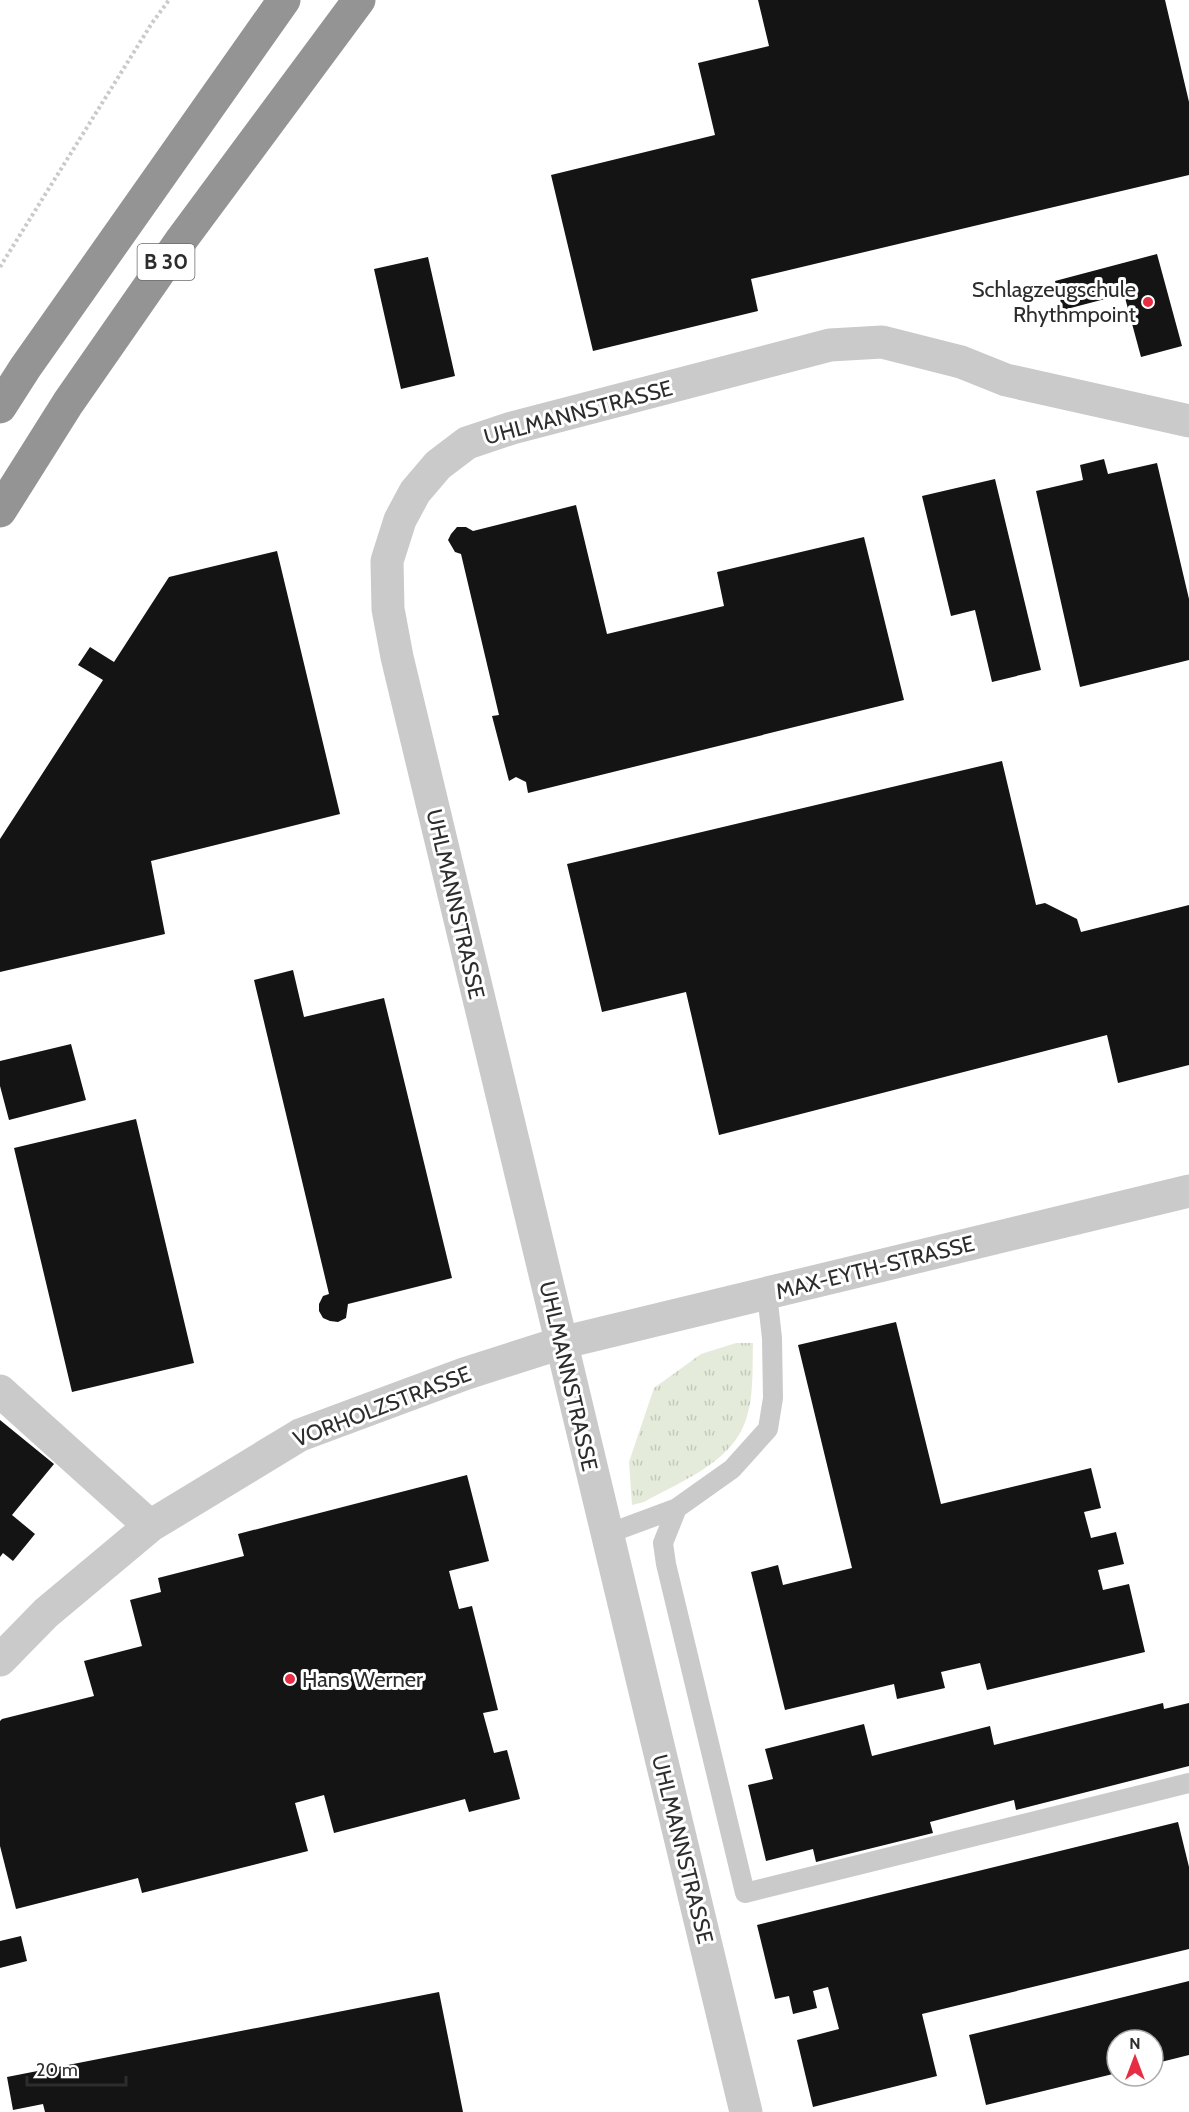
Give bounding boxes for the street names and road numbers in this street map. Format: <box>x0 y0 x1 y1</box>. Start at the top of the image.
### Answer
road number: B 30 <box>138 244 195 280</box>
street label: UHLMANNSTRASSE <box>481 374 675 451</box>
street label: UHLMANNSTRASSE <box>421 806 491 1002</box>
street label: MAX-EYTH-STRASSE <box>773 1230 977 1305</box>
street label: UHLMANNSTRASSE <box>534 1278 604 1474</box>
street label: VORHOLZSTRASSE <box>289 1360 475 1453</box>
street label: UHLMANNSTRASSE <box>646 1752 719 1947</box>

